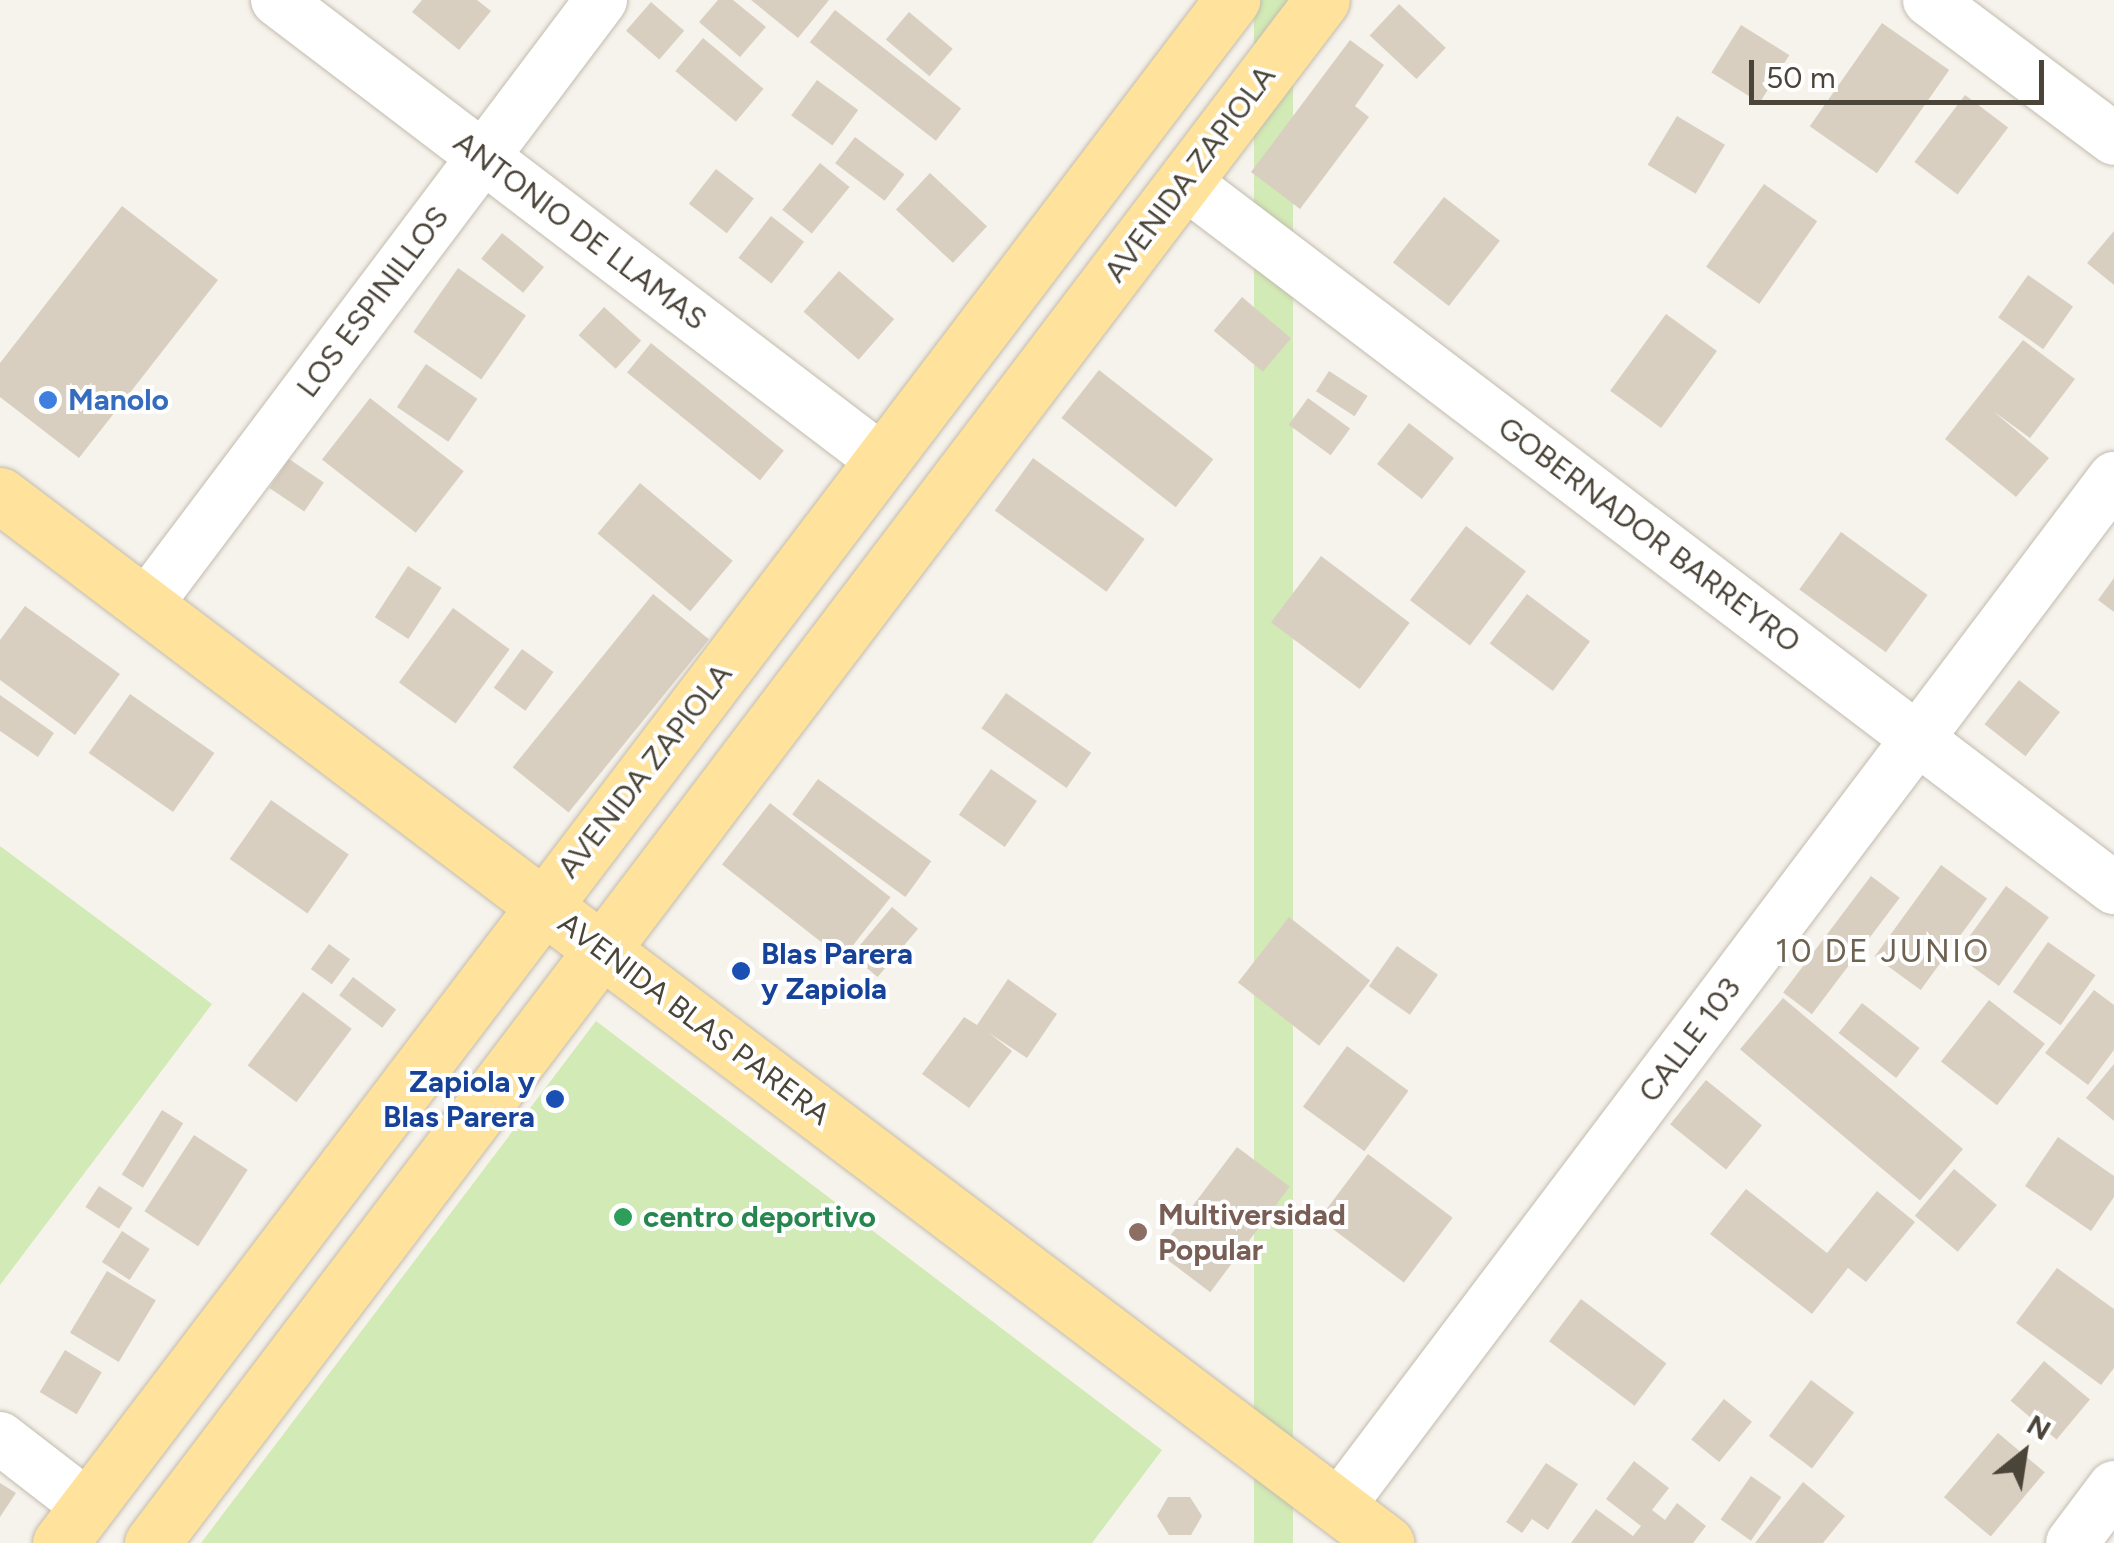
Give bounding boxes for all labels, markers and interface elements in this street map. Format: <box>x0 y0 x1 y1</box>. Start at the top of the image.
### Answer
scale bar <box>1754 40 2049 102</box>
street label: AVENIDA ZAPIOLA <box>1097 59 1283 289</box>
text: 50 m <box>1766 59 1835 96</box>
street label: ANTONIO DE LLAMAS <box>447 124 713 338</box>
street label: LOS ESPINILLOS <box>290 200 456 404</box>
place label: Manolo <box>68 382 169 418</box>
marker: Manolo <box>37 389 59 411</box>
street label: GOBERNADOR BARREYRO <box>1491 410 1807 660</box>
street label: AVENIDA ZAPIOLA <box>550 657 740 885</box>
street label: AVENIDA BLAS PARERA <box>551 905 837 1133</box>
district label: 10 DE JUNIO <box>1775 932 1991 970</box>
place label: Blas Parera y Zapiola <box>761 936 913 1006</box>
marker: Blas Parera y Zapiola <box>730 960 752 982</box>
street label: CALLE 103 <box>1632 971 1748 1109</box>
place label: Zapiola y Blas Parera <box>383 1064 535 1134</box>
marker: Zapiola y Blas Parera <box>544 1088 566 1110</box>
place label: Multiversidad Popular <box>1158 1197 1346 1268</box>
place label: centro deportivo <box>643 1199 876 1235</box>
marker: centro deportivo <box>612 1206 634 1228</box>
marker: Multiversidad Popular <box>1127 1221 1149 1243</box>
north arrow <box>1974 1403 2074 1503</box>
text: N <box>2021 1407 2057 1447</box>

